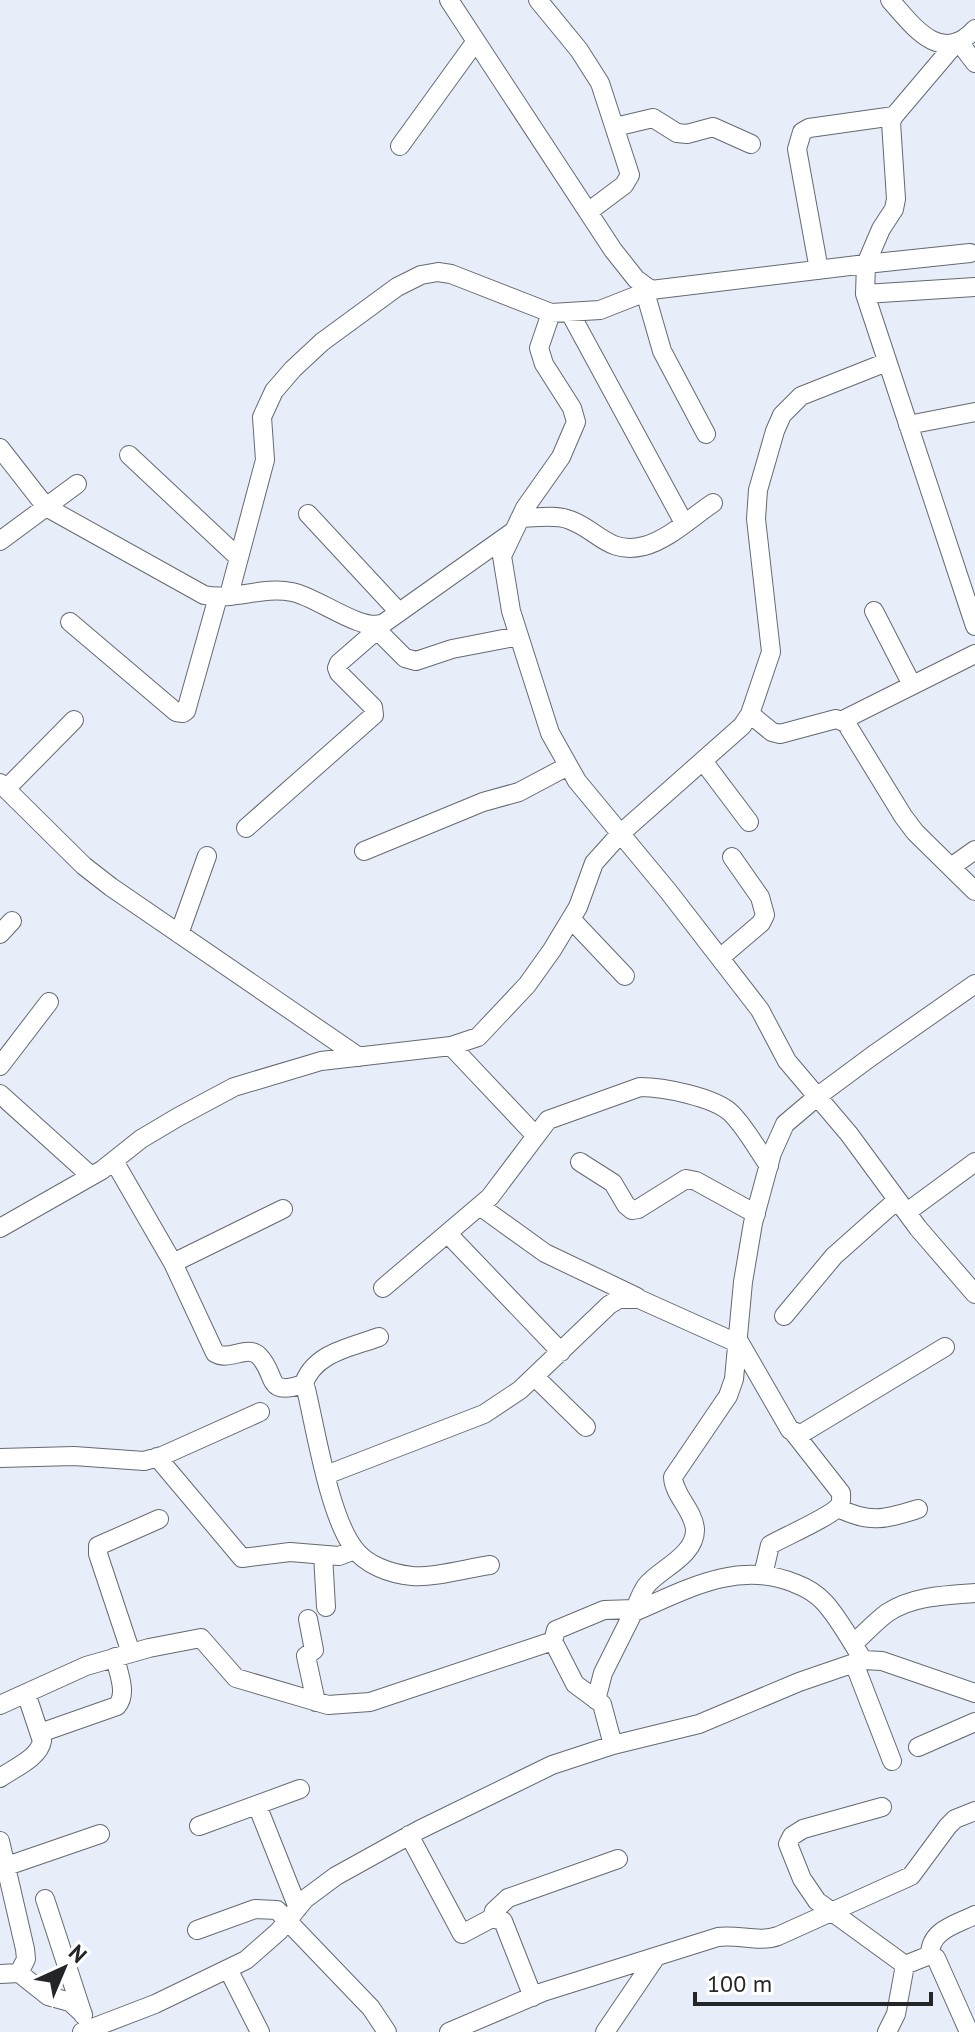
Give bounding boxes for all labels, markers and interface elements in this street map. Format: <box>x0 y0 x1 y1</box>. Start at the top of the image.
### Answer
north arrow <box>24 1928 104 2008</box>
text: N <box>63 1939 93 1969</box>
scale bar <box>695 1956 931 2006</box>
text: 100 m <box>707 1968 772 1999</box>

